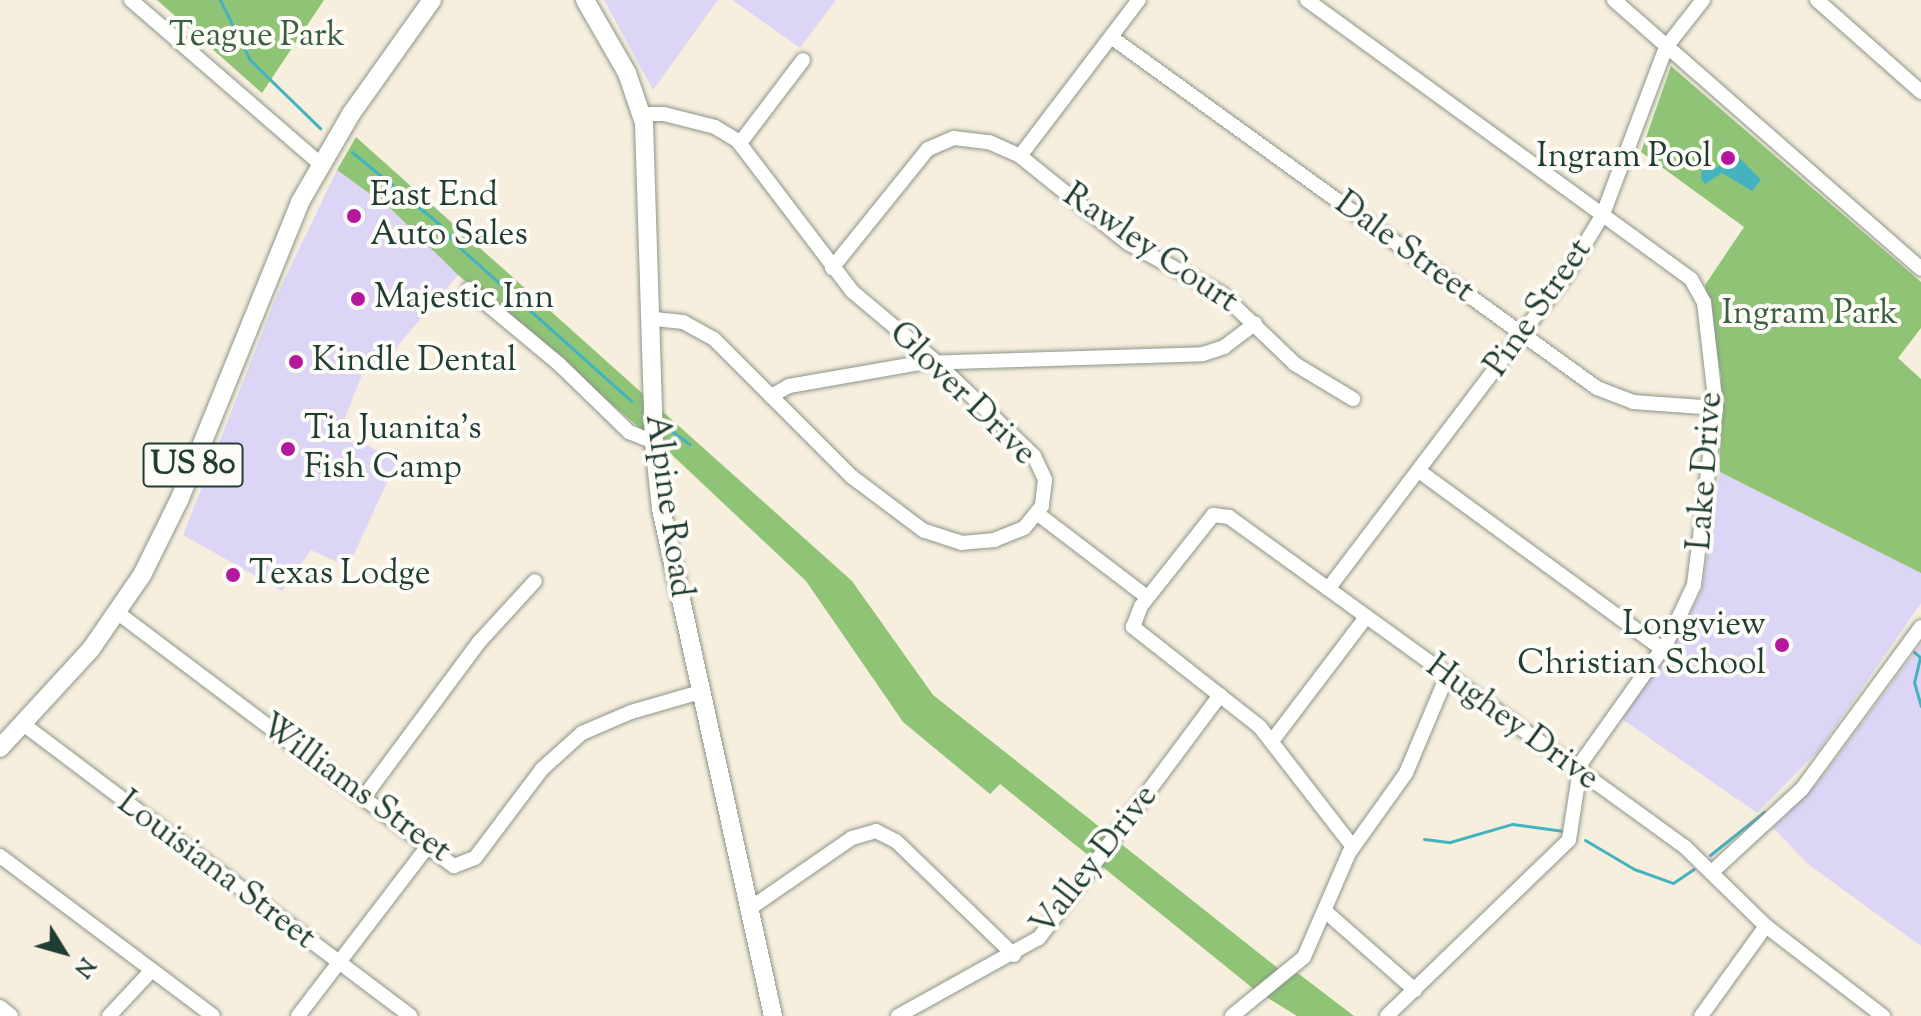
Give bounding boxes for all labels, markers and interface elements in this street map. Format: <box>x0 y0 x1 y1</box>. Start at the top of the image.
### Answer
park label: Teague Park <box>169 17 345 57</box>
place label: Ingram Pool <box>1536 138 1712 178</box>
marker: Ingram Pool <box>1719 149 1737 167</box>
street label: Rawley Court <box>1055 175 1245 323</box>
place label: East End Auto Sales <box>370 176 528 256</box>
street label: Dale Street <box>1326 184 1482 312</box>
marker: East End Auto Sales <box>345 207 363 225</box>
street label: Pine Street <box>1477 231 1601 385</box>
place label: Majestic Inn <box>374 279 554 319</box>
marker: Majestic Inn <box>349 290 367 308</box>
park label: Ingram Park <box>1722 295 1898 335</box>
street label: Glover Drive <box>880 314 1044 474</box>
place label: Kindle Dental <box>312 342 517 382</box>
marker: Kindle Dental <box>287 353 305 371</box>
street label: Lake Drive <box>1680 390 1732 552</box>
place label: Tia Juanita's Fish Camp <box>304 409 482 488</box>
street label: Alpine Road <box>635 412 701 600</box>
road number: US 80 <box>141 437 245 493</box>
marker: Tia Juanita's Fish Camp <box>279 440 297 458</box>
place label: Texas Lodge <box>249 555 431 595</box>
marker: Texas Lodge <box>224 566 242 584</box>
place label: Longview Christian School <box>1517 605 1766 684</box>
marker: Longview Christian School <box>1773 636 1791 654</box>
street label: Hughey Drive <box>1417 647 1607 799</box>
street label: Williams Street <box>251 706 459 872</box>
street label: Valley Drive <box>1023 777 1167 945</box>
street label: Louisiana Street <box>109 783 323 959</box>
north arrow <box>24 912 104 992</box>
text: N <box>65 950 101 983</box>

